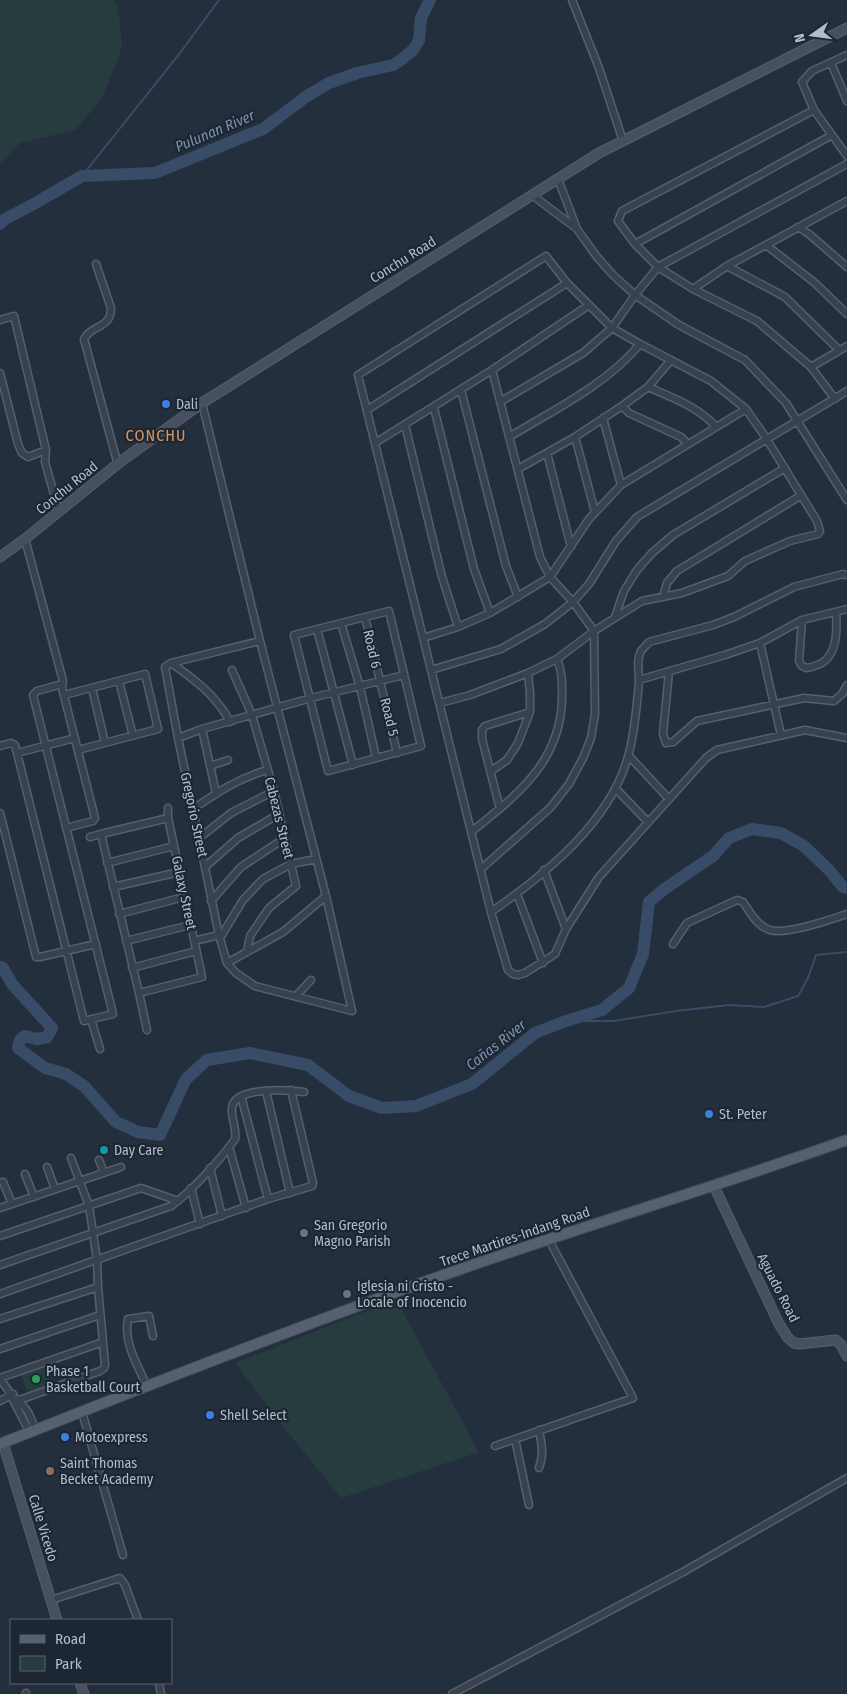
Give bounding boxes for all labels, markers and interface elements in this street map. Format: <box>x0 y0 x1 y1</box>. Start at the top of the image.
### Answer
north arrow <box>787 10 837 60</box>
text: N <box>791 32 809 44</box>
water label: Pulunan River <box>173 106 258 156</box>
street label: Conchu Road <box>367 233 439 287</box>
place label: Dali <box>176 396 198 413</box>
marker: Dali <box>160 398 172 410</box>
district label: CONCHU <box>126 426 186 445</box>
street label: Conchu Road <box>33 458 101 518</box>
street label: Road 6 <box>359 628 385 670</box>
street label: Road 5 <box>376 696 402 738</box>
street label: Gregorio Street <box>177 771 211 860</box>
street label: Cabezas Street <box>261 775 297 861</box>
street label: Galaxy Street <box>168 854 200 932</box>
water label: Cañas River <box>462 1015 530 1074</box>
place label: St. Peter <box>719 1106 767 1123</box>
marker: St. Peter <box>703 1108 715 1120</box>
place label: Day Care <box>114 1142 164 1159</box>
marker: Day Care <box>98 1144 110 1156</box>
street label: Trece Martires-Indang Road <box>438 1203 592 1271</box>
place label: San Gregorio Magno Parish <box>314 1217 391 1250</box>
marker: San Gregorio Magno Parish <box>298 1227 310 1239</box>
street label: Aguado Road <box>753 1251 803 1325</box>
place label: Iglesia ni Cristo - Locale of Inocencio <box>357 1278 467 1311</box>
marker: Iglesia ni Cristo - Locale of Inocencio <box>341 1288 353 1300</box>
place label: Phase 1 Basketball Court <box>46 1363 140 1396</box>
marker: Phase 1 Basketball Court <box>30 1373 42 1385</box>
place label: Shell Select <box>220 1407 287 1424</box>
marker: Shell Select <box>204 1409 216 1421</box>
place label: Motoexpress <box>75 1429 148 1446</box>
marker: Motoexpress <box>59 1431 71 1443</box>
place label: Saint Thomas Becket Academy <box>60 1455 154 1488</box>
marker: Saint Thomas Becket Academy <box>44 1465 56 1477</box>
street label: Calle Vicedo <box>25 1492 61 1564</box>
legend <box>10 1619 172 1684</box>
text: Road <box>55 1630 86 1648</box>
text: Park <box>55 1655 82 1673</box>

